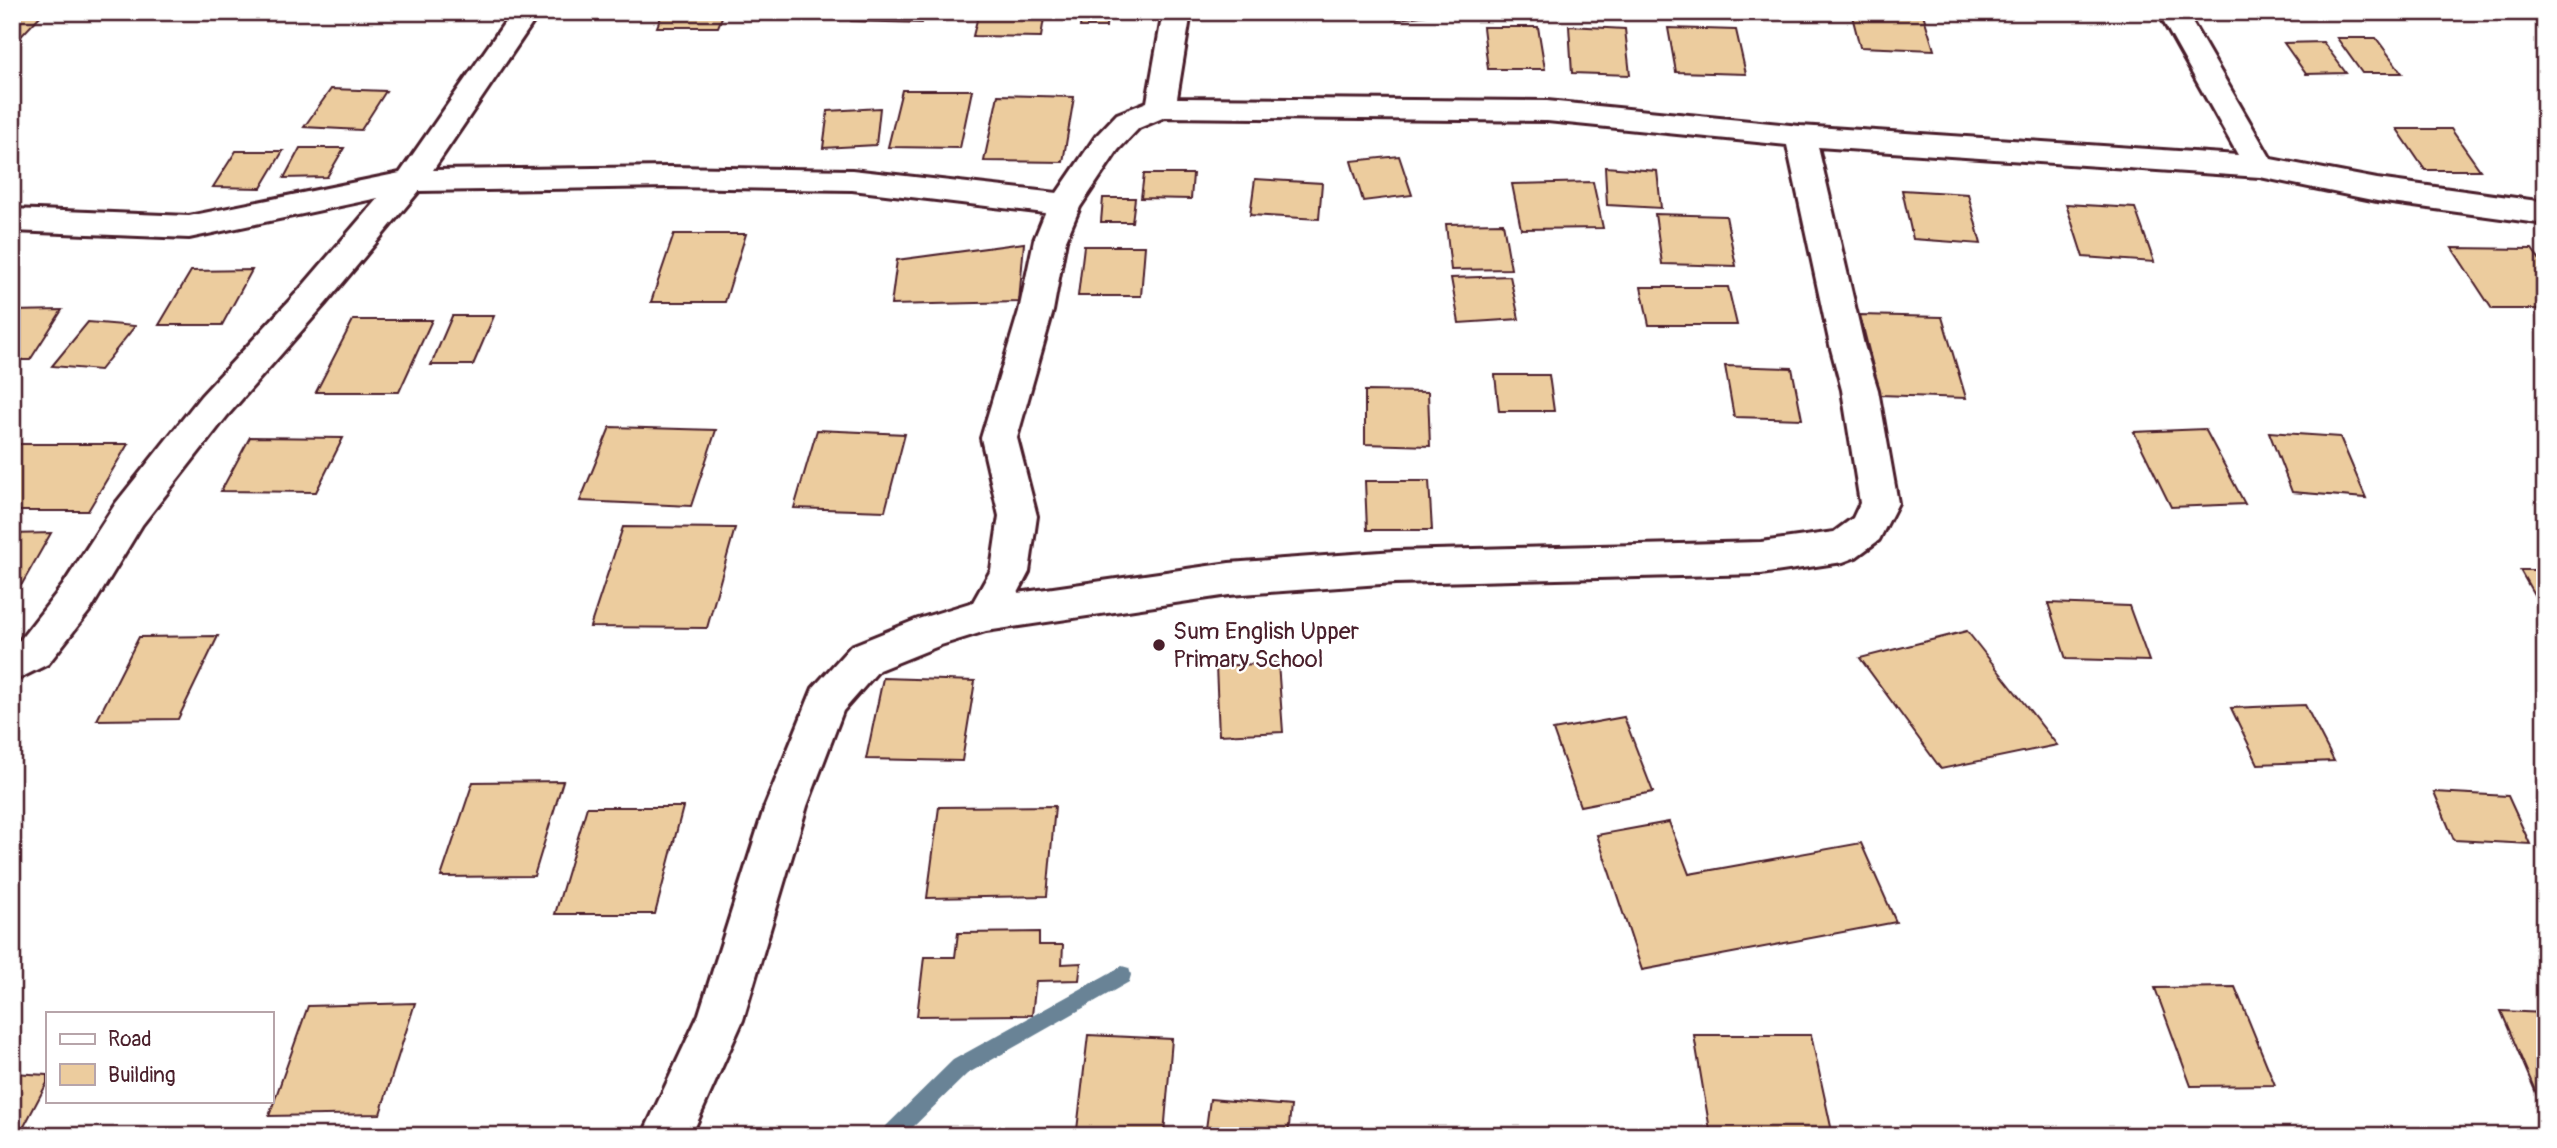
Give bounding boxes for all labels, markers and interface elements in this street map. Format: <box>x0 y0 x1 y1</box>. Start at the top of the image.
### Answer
place label: Sum English Upper Primary School <box>1173 617 1360 674</box>
marker: Sum English Upper Primary School <box>1151 637 1167 653</box>
legend <box>46 1012 273 1102</box>
text: Road <box>108 1026 152 1053</box>
text: Building <box>108 1062 175 1089</box>

